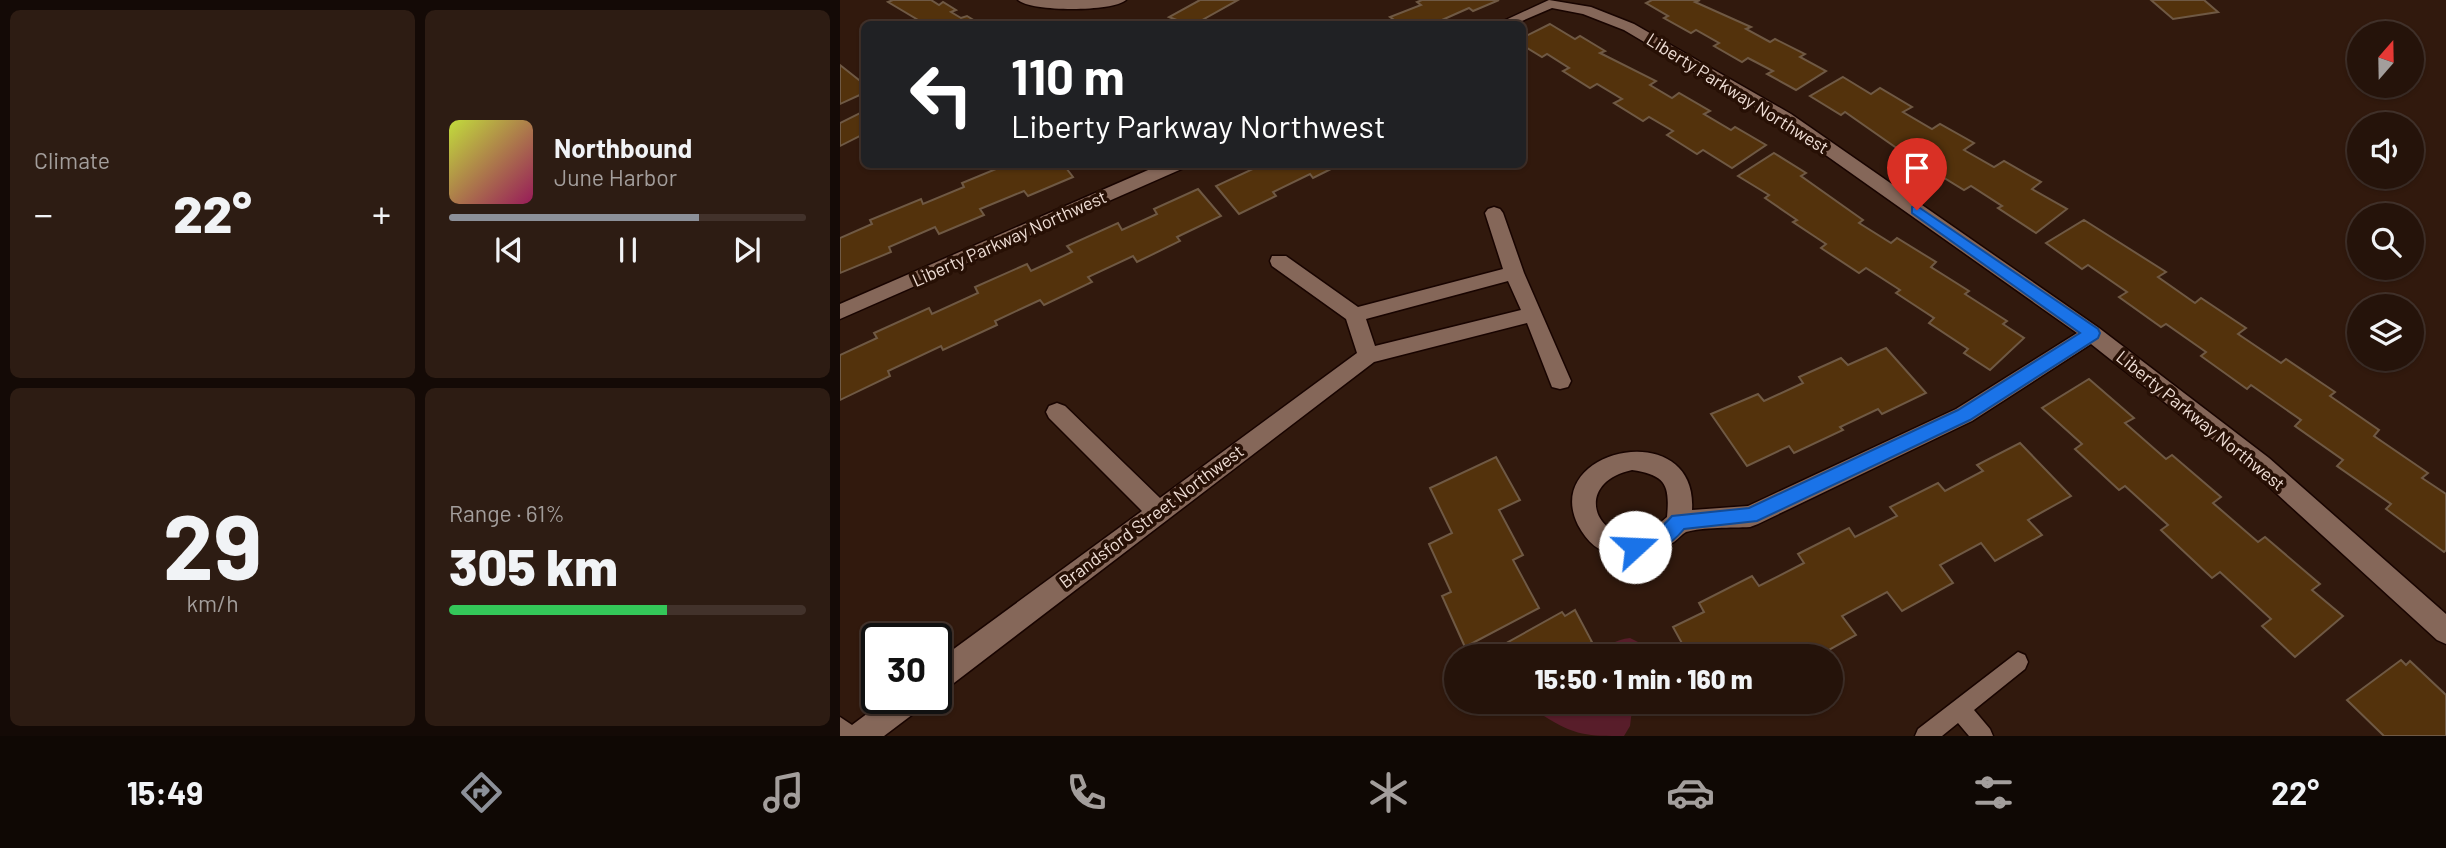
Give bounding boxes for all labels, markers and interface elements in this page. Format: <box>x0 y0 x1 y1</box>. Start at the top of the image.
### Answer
north arrow <box>2347 21 2424 98</box>
map controls <box>2347 21 2424 371</box>
street label: Liberty Parkway Northwest <box>1643 28 1833 158</box>
text: 110 m <box>1011 46 1125 105</box>
icon: left <box>896 49 987 140</box>
text: Liberty Parkway Northwest <box>1011 106 1386 144</box>
button: sound <box>2347 112 2424 189</box>
text: Northbound <box>554 132 692 163</box>
pin <box>1887 138 1947 210</box>
text: Climate <box>34 146 110 174</box>
icon: arrive <box>1898 149 1936 187</box>
text: June Harbor <box>554 163 677 191</box>
text: 22° <box>173 181 252 243</box>
street label: Liberty Parkway Northwest <box>908 185 1110 291</box>
text: − <box>34 190 53 236</box>
text: + <box>372 190 391 236</box>
button: search <box>2347 203 2424 280</box>
icon: previous <box>490 231 528 269</box>
icon: pause <box>609 231 647 269</box>
icon: next <box>728 231 766 269</box>
button: layers <box>2347 294 2424 371</box>
street label: Liberty Parkway Northwest <box>2112 345 2290 495</box>
street label: Brandsford Street Northwest <box>1054 439 1248 593</box>
text: 29 <box>163 489 262 598</box>
text: Range · 61% <box>449 499 565 527</box>
position arrow <box>1598 510 1672 584</box>
text: 305 km <box>449 534 618 596</box>
text: km/h <box>186 589 239 617</box>
speed limit sign: 30 <box>861 623 952 714</box>
text: 15:50 · 1 min · 160 m <box>1534 663 1753 694</box>
icon: directions <box>457 768 506 817</box>
icon: music <box>759 768 808 817</box>
icon: phone <box>1062 768 1111 817</box>
icon: climate <box>1364 768 1413 817</box>
icon: car <box>1666 768 1715 817</box>
icon: filters <box>1969 768 2018 817</box>
text: 15:49 <box>127 773 203 811</box>
text: 22° <box>2271 773 2319 811</box>

